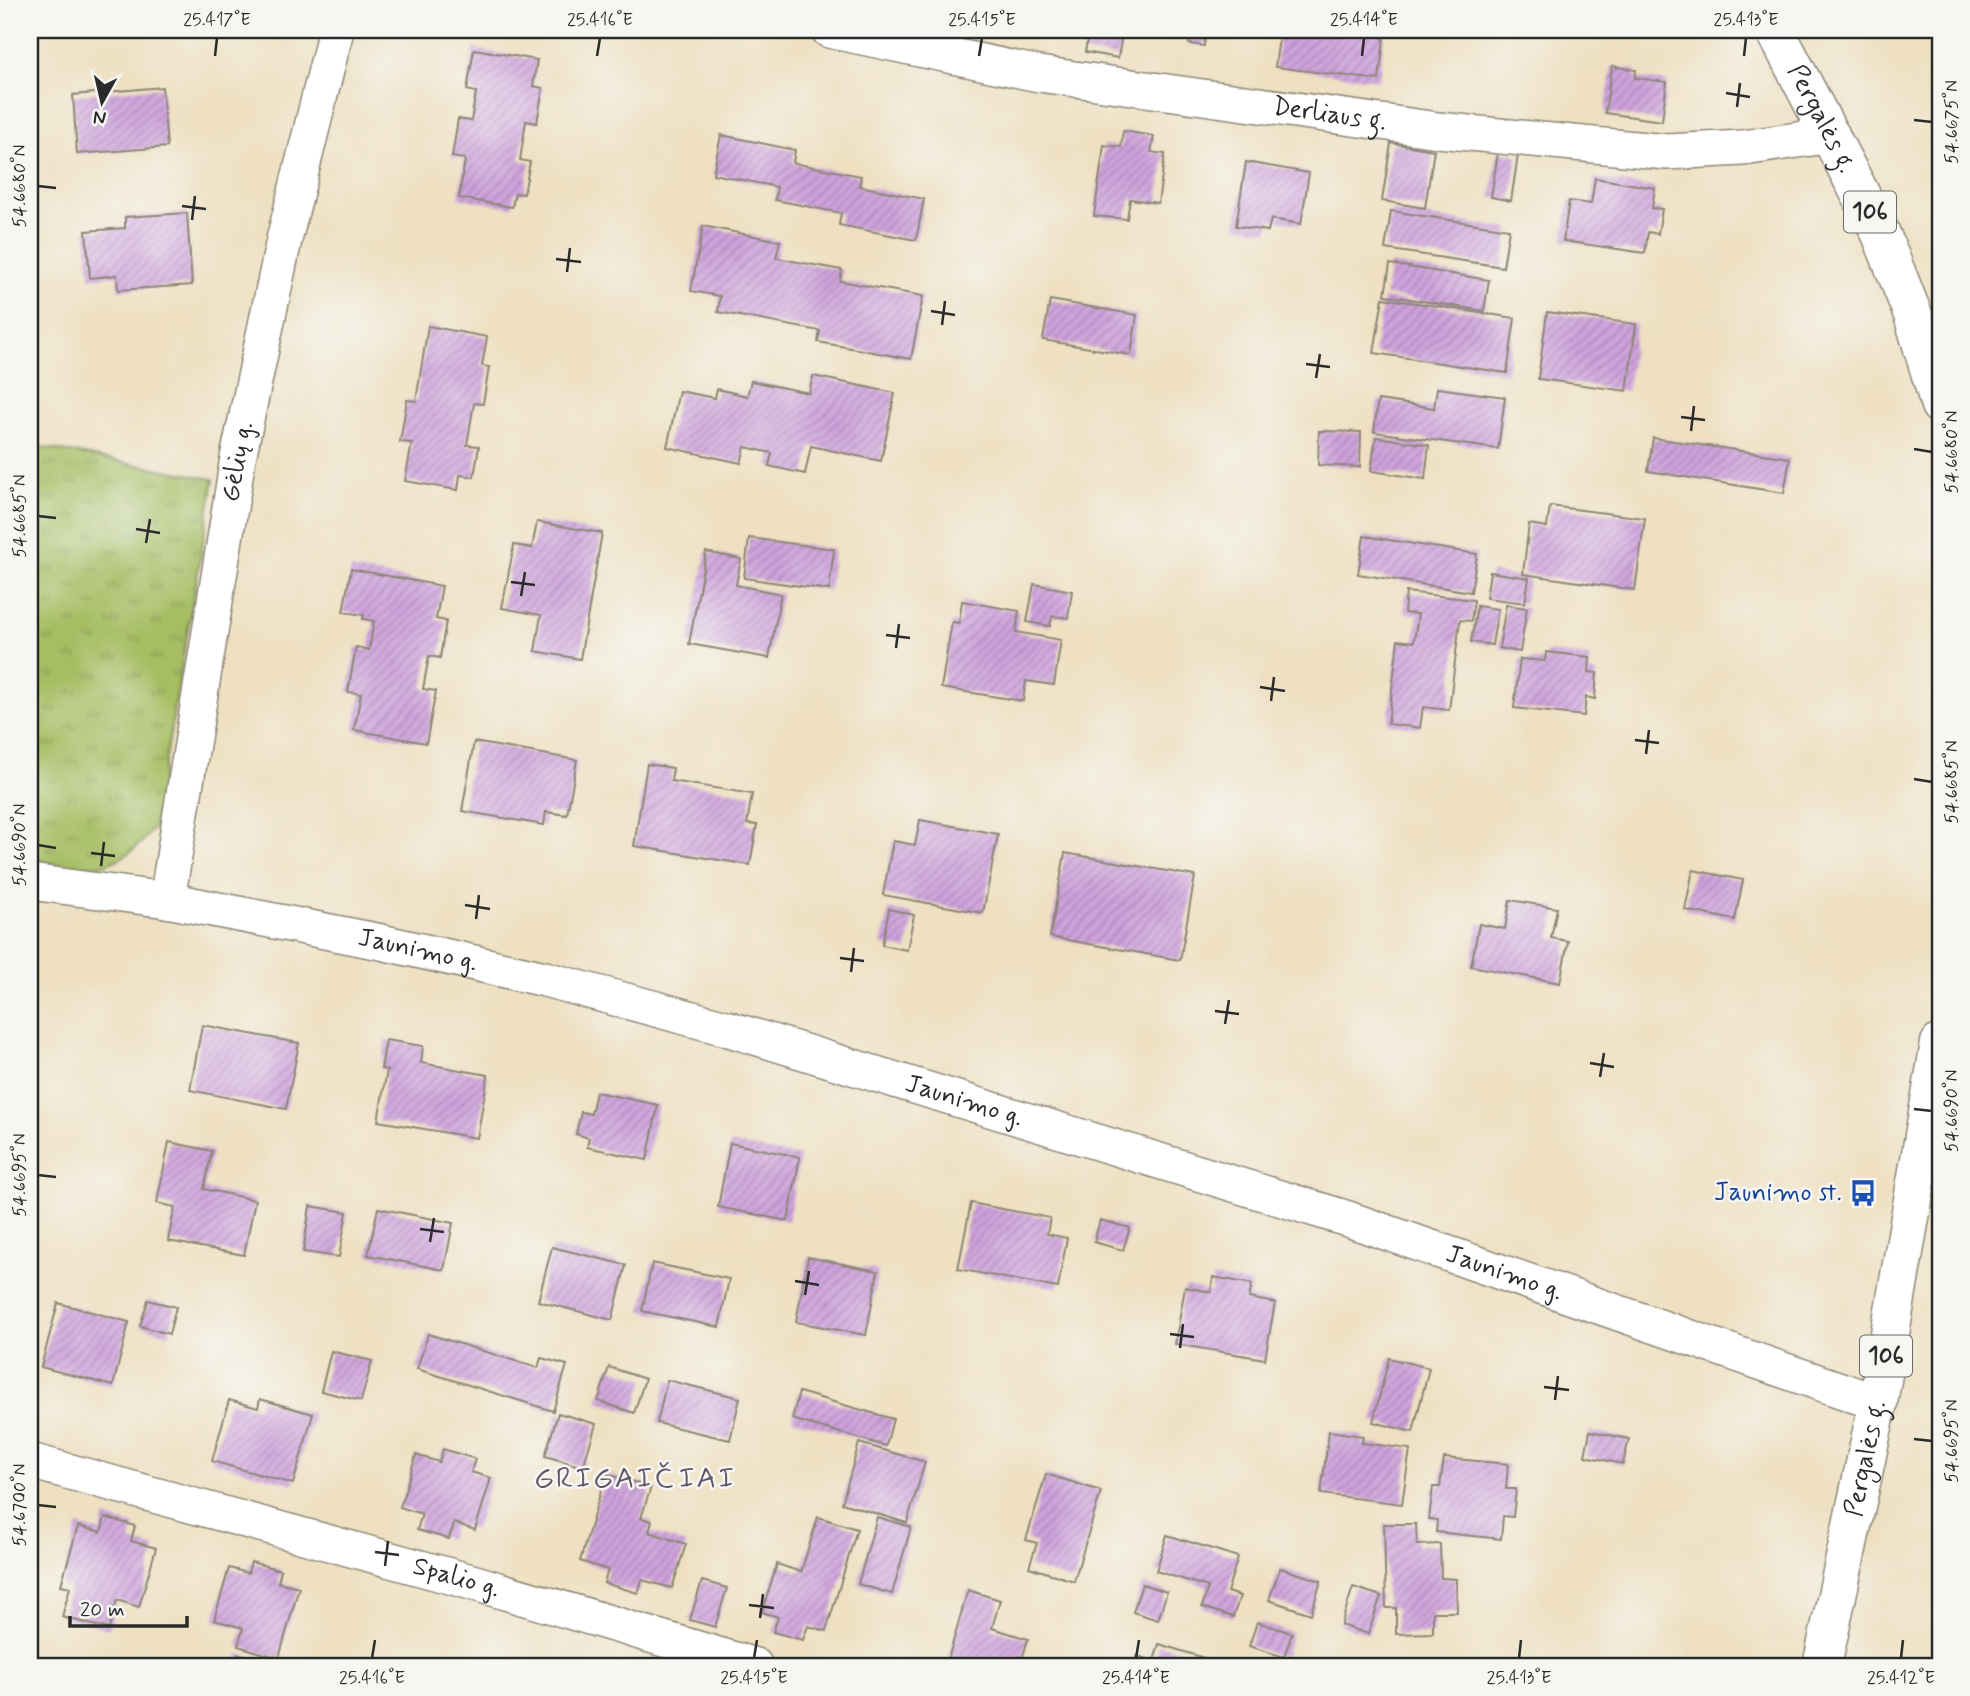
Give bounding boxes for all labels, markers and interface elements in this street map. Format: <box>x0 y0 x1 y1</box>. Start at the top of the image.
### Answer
text: 25.417°E <box>183 8 251 32</box>
text: 25.416°E <box>567 8 633 32</box>
text: 25.415°E <box>948 8 1016 32</box>
text: 25.414°E <box>1330 8 1398 32</box>
text: 25.413°E <box>1714 8 1778 32</box>
street label: Pergalės g. <box>1779 59 1863 179</box>
north arrow <box>66 66 136 136</box>
text: 54.6675°N <box>1940 80 1964 164</box>
street label: Derliaus g. <box>1271 90 1389 142</box>
text: N <box>92 104 108 131</box>
text: 54.6680°N <box>8 145 32 227</box>
road number: 106 <box>1844 192 1896 232</box>
text: 54.6680°N <box>1940 411 1964 493</box>
street label: Gėlių g. <box>214 418 262 504</box>
text: 54.6685°N <box>8 474 32 558</box>
text: 54.6685°N <box>1940 740 1964 824</box>
text: 54.6690°N <box>8 804 32 886</box>
street label: Jaunimo g. <box>355 921 481 980</box>
street label: Jaunimo g. <box>901 1067 1027 1135</box>
text: 54.6690°N <box>1940 1070 1964 1152</box>
text: 54.6695°N <box>8 1133 32 1217</box>
place label: Jaunimo st. <box>1714 1176 1842 1210</box>
bus stop icon: Jaunimo st. <box>1848 1178 1878 1208</box>
street label: Jaunimo g. <box>1441 1237 1567 1309</box>
road number: 106 <box>1860 1336 1912 1376</box>
street label: Pergalės g. <box>1837 1398 1897 1520</box>
text: 54.6695°N <box>1940 1399 1964 1483</box>
district label: GRIGAIČIAI <box>534 1459 736 1498</box>
text: 54.6700°N <box>8 1463 32 1547</box>
street label: Spalio g. <box>409 1550 504 1606</box>
scale bar <box>70 1584 187 1628</box>
text: 20 m <box>80 1596 125 1624</box>
text: 25.416°E <box>339 1666 405 1690</box>
text: 25.415°E <box>720 1666 788 1690</box>
text: 25.414°E <box>1102 1666 1170 1690</box>
text: 25.413°E <box>1487 1666 1551 1690</box>
text: 25.412°E <box>1867 1666 1935 1690</box>

